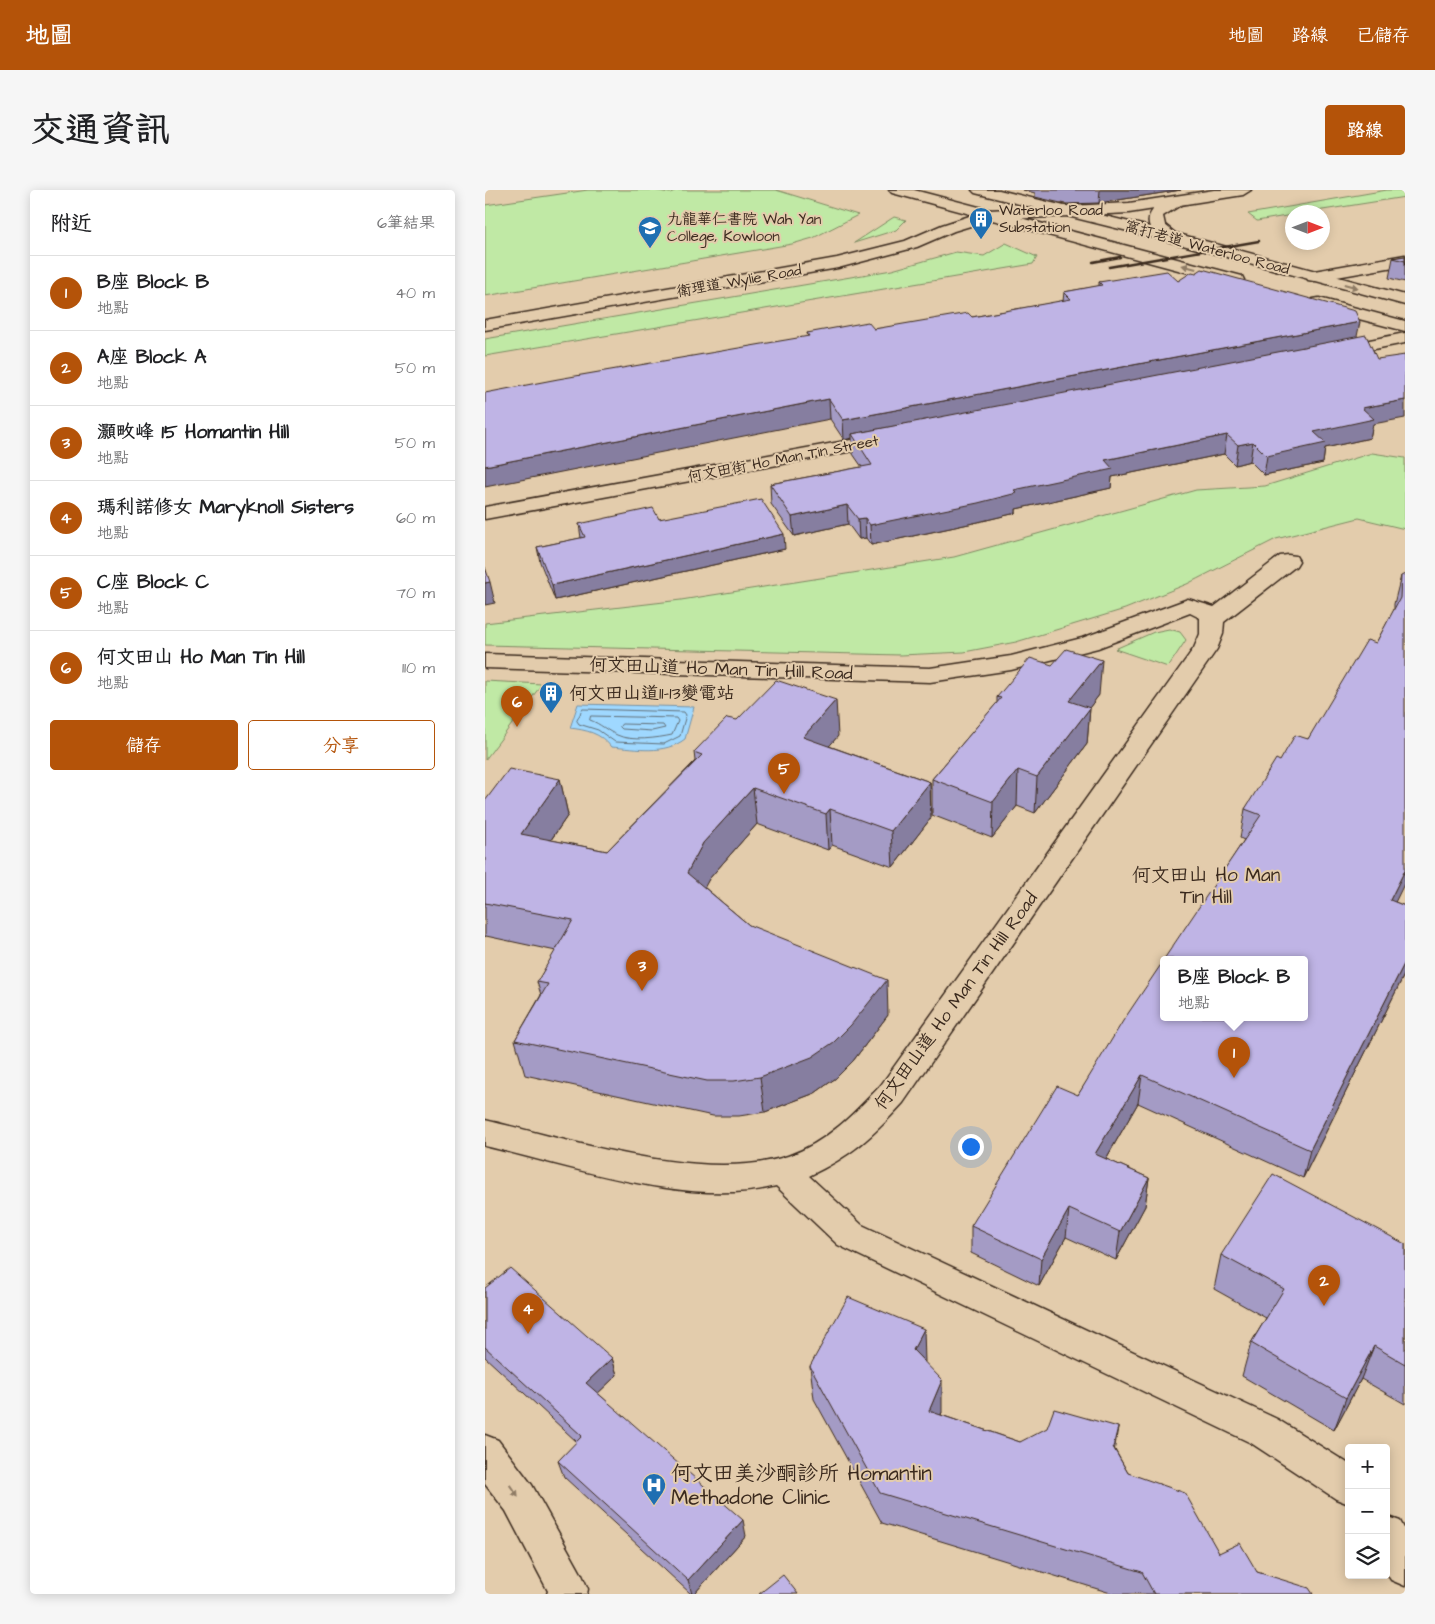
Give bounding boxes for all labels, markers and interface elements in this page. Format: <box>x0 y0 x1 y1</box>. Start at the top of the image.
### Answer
text: 地圖 <box>25 19 73 53</box>
text: 地圖 <box>1228 23 1264 48</box>
text: 路線 <box>1292 23 1328 48</box>
text: 已儲存 <box>1356 23 1410 48</box>
button: 路線 <box>1325 105 1405 155</box>
text: 交通資訊 <box>30 106 170 155</box>
place label: Waterloo Road Substation <box>999 200 1103 238</box>
north arrow <box>1285 205 1330 250</box>
building icon: Waterloo Road Substation <box>968 206 994 240</box>
text: 附近 <box>50 209 92 238</box>
place label: 九龍華仁書院 Wah Yan College, Kowloon <box>667 209 822 248</box>
text: 6筆結果 <box>377 212 435 234</box>
school or university icon: 九龍華仁書院 Wah Yan College, Kowloon <box>637 215 663 249</box>
street label: 窩打老道 Waterloo Road <box>1122 216 1292 280</box>
street label: 衛理道 Wylie Road <box>675 260 804 303</box>
one-way arrow <box>1182 263 1197 271</box>
text: B座 Block B <box>97 269 209 296</box>
text: 1 <box>65 282 67 304</box>
text: 40 m <box>395 282 435 304</box>
one-way arrow <box>1344 282 1359 290</box>
text: 地點 <box>97 297 129 319</box>
text: A座 Block A <box>97 344 206 371</box>
text: 2 <box>61 357 71 379</box>
text: 50 m <box>395 357 435 379</box>
text: 地點 <box>97 372 129 394</box>
text: 灝畋峰 15 Homantin Hill <box>97 419 289 446</box>
street label: 何文田街 Ho Man Tin Street <box>686 430 880 488</box>
text: 3 <box>62 432 70 454</box>
text: 50 m <box>395 432 435 454</box>
text: 地點 <box>97 447 129 469</box>
text: 瑪利諾修女 Maryknoll Sisters <box>97 494 354 521</box>
text: 4 <box>61 507 71 529</box>
text: 60 m <box>396 507 435 529</box>
text: 地點 <box>97 522 129 544</box>
text: C座 Block C <box>97 569 209 596</box>
text: 5 <box>60 582 72 604</box>
text: 70 m <box>396 582 435 604</box>
text: 地點 <box>97 597 129 619</box>
text: 何文田山 Ho Man Tin Hill <box>97 644 305 671</box>
street label: 何文田山道 Ho Man Tin Hill Road <box>589 652 853 686</box>
text: 6 <box>61 657 71 679</box>
text: 110 m <box>402 657 435 679</box>
text: 地點 <box>97 672 129 694</box>
building icon: 何文田山道11-13變電站 <box>538 680 564 714</box>
place label: 何文田山道11-13變電站 <box>569 681 735 706</box>
pin: 6 <box>501 686 533 727</box>
button: 儲存 <box>50 720 238 770</box>
button: 分享 <box>248 720 435 770</box>
pin: 5 <box>768 753 800 794</box>
district label: 何文田山 Ho Man Tin Hill <box>1132 862 1280 911</box>
street label: 何文田山道 Ho Man Tin Hill Road <box>868 887 1044 1115</box>
pin: 3 <box>626 950 658 991</box>
popup <box>1160 956 1308 1021</box>
text: B座 Block B <box>1178 964 1290 991</box>
text: 地點 <box>1178 992 1210 1014</box>
pin: 1 <box>1218 1037 1250 1078</box>
your location <box>958 1134 984 1160</box>
pin: 2 <box>1308 1265 1340 1306</box>
pin: 4 <box>512 1293 544 1334</box>
map controls <box>1345 1444 1390 1579</box>
button: + <box>1345 1444 1390 1489</box>
place label: 何文田美沙酮診所 Homantin Methadone Clinic <box>671 1459 932 1512</box>
hospital icon: 何文田美沙酮診所 Homantin Methadone Clinic <box>641 1472 667 1506</box>
one-way arrow <box>509 1485 519 1498</box>
button: − <box>1345 1489 1390 1534</box>
button: layers <box>1345 1534 1390 1579</box>

